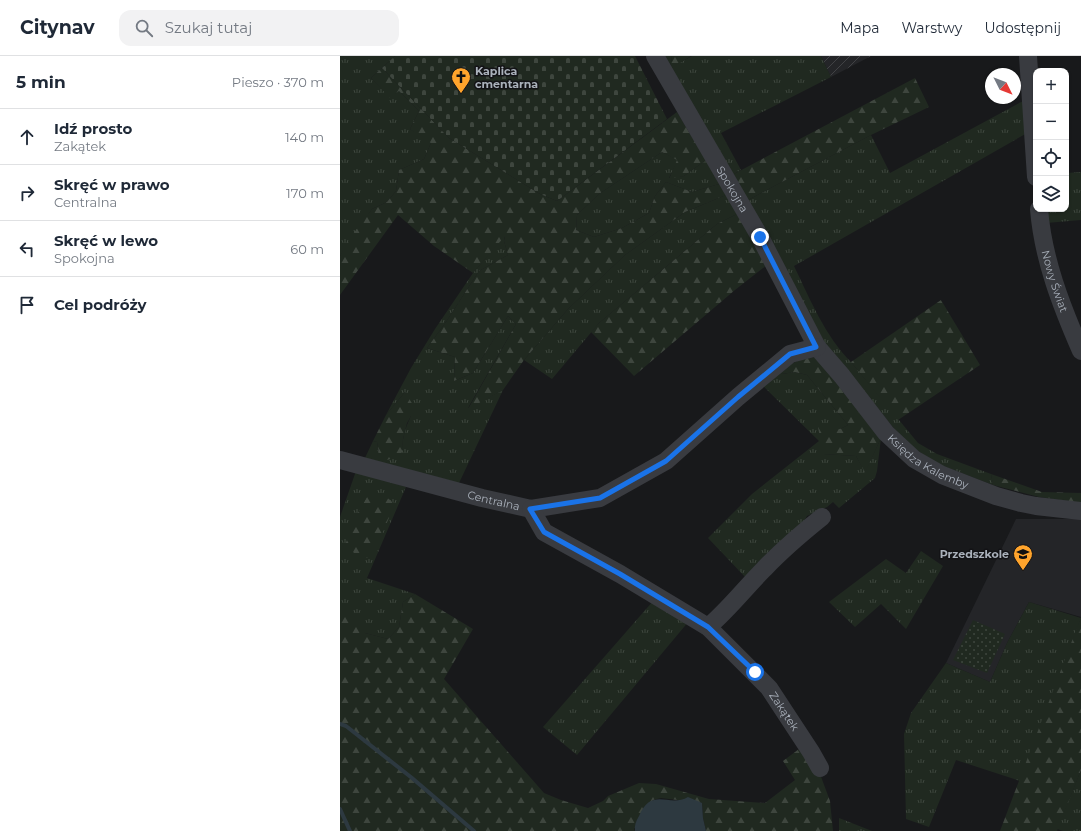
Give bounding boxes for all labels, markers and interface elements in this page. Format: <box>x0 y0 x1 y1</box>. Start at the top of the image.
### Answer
search box <box>119 10 399 46</box>
text: Citynav <box>20 16 95 39</box>
icon: search <box>133 17 155 39</box>
text: Szukaj tutaj <box>165 18 252 37</box>
text: Mapa <box>840 19 880 37</box>
text: Warstwy <box>902 19 962 37</box>
text: Udostępnij <box>984 19 1061 37</box>
place label: Kaplica cmentarna <box>475 64 538 91</box>
church icon: Kaplica cmentarna <box>450 66 472 94</box>
north arrow <box>985 68 1021 104</box>
map controls <box>1033 68 1069 212</box>
button: + <box>1033 68 1069 104</box>
text: 5 min <box>16 72 66 92</box>
text: Pieszo · 370 m <box>232 74 324 90</box>
button: − <box>1033 104 1069 140</box>
text: Idź prosto <box>54 119 132 138</box>
icon: ahead <box>16 126 38 148</box>
text: 140 m <box>285 129 324 145</box>
text: Zakątek <box>54 138 106 154</box>
button: locate <box>1033 140 1069 176</box>
street label: Spokojna <box>713 163 751 215</box>
text: Skręć w prawo <box>54 175 170 194</box>
button: layers <box>1033 176 1069 212</box>
icon: right <box>16 182 38 204</box>
text: 170 m <box>286 185 324 201</box>
text: Centralna <box>54 194 117 210</box>
route end <box>751 228 769 246</box>
text: Skręć w lewo <box>54 231 158 250</box>
icon: left <box>16 238 38 260</box>
text: 60 m <box>290 241 324 257</box>
street label: Nowy Świat <box>1039 249 1071 315</box>
text: Spokojna <box>54 250 115 266</box>
icon: arrive <box>16 294 38 316</box>
text: Cel podróży <box>54 295 146 314</box>
street label: Księdza Kalemby <box>885 431 971 492</box>
street label: Centralna <box>466 487 521 513</box>
school or university icon: Przedszkole <box>1012 543 1034 571</box>
place label: Przedszkole <box>940 547 1009 561</box>
route start <box>746 663 764 681</box>
street label: Zakątek <box>766 689 802 734</box>

